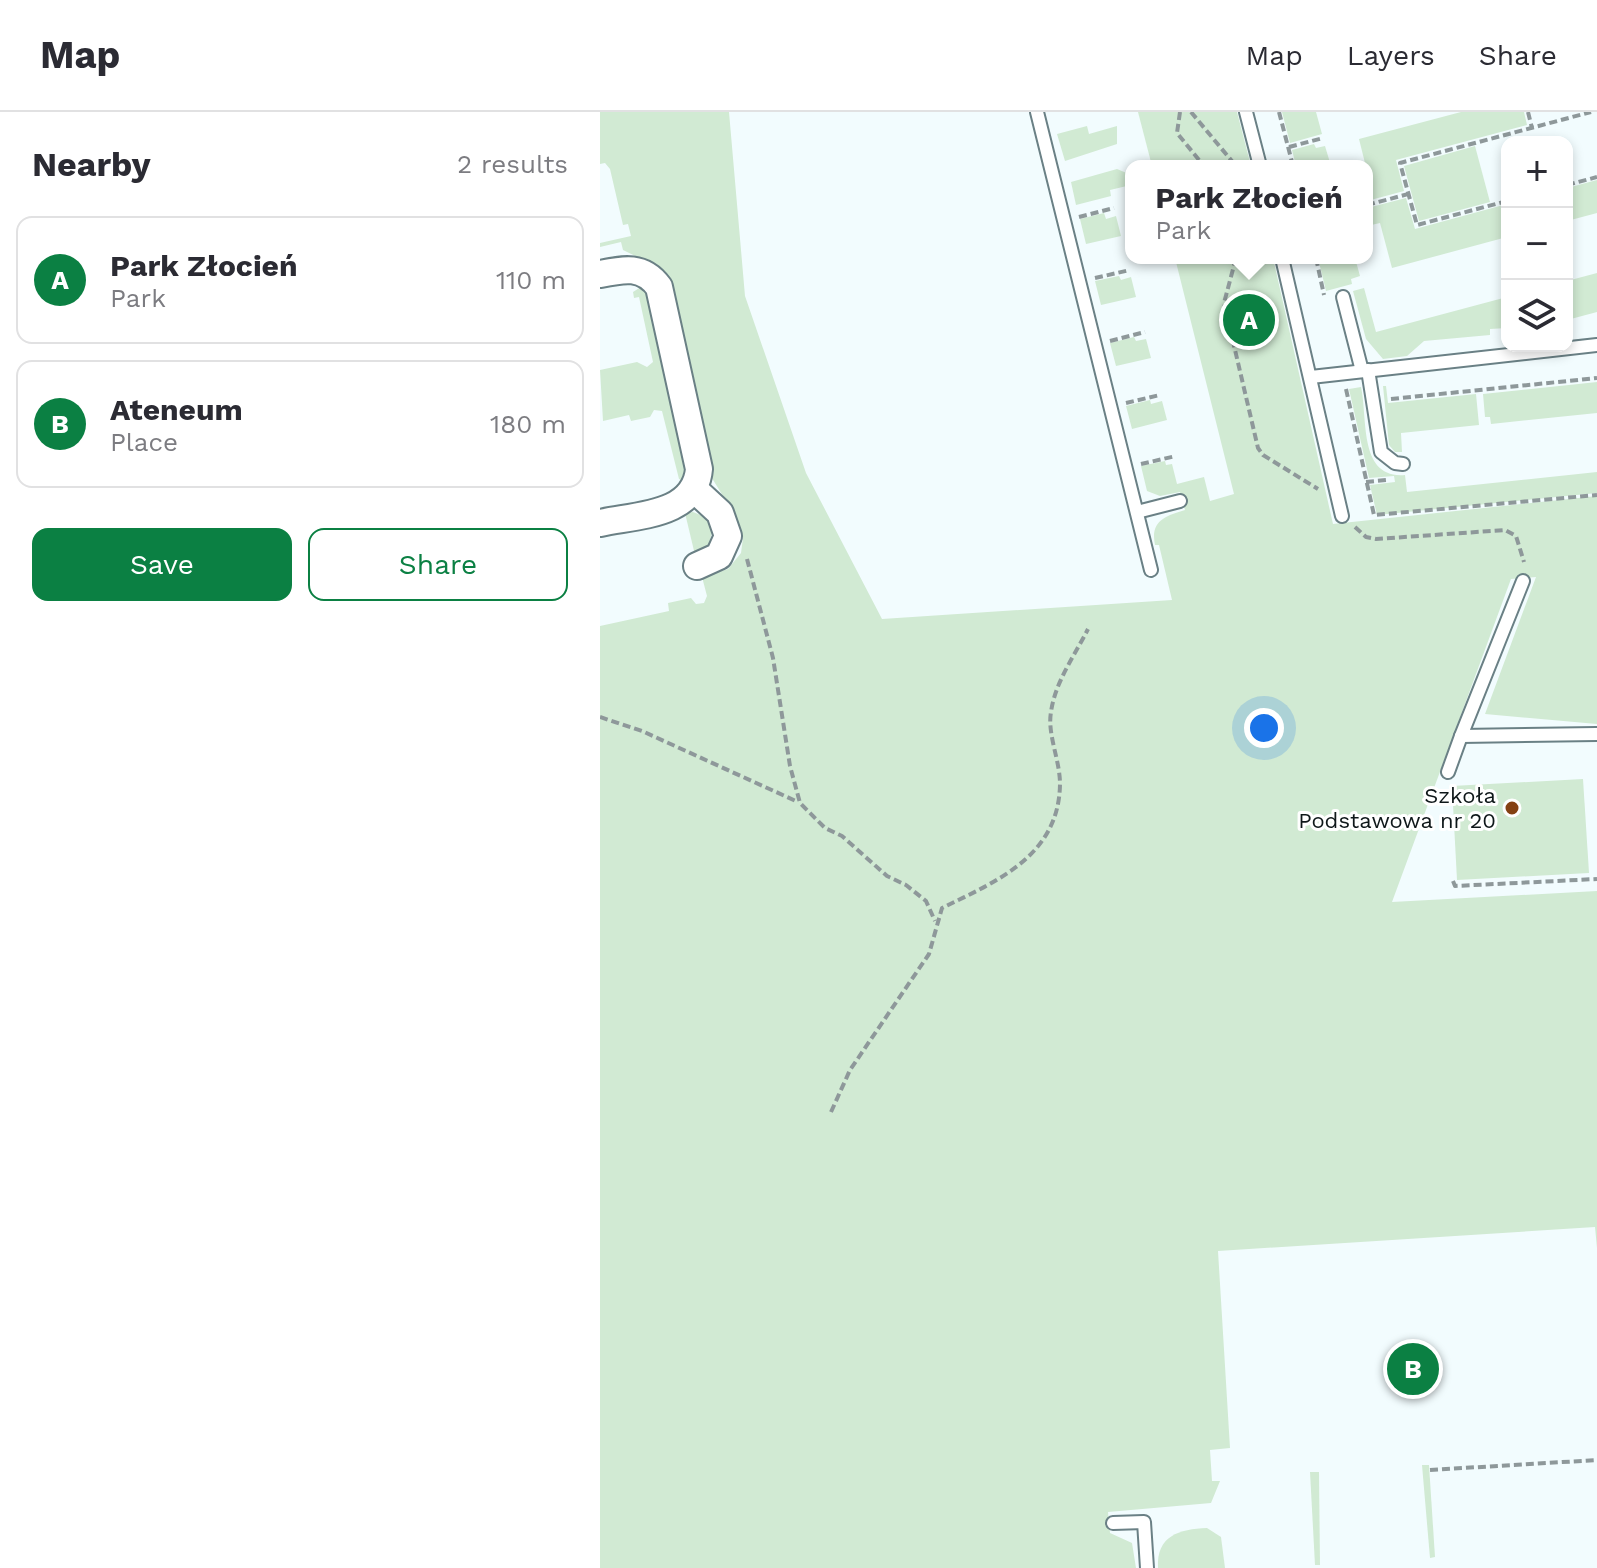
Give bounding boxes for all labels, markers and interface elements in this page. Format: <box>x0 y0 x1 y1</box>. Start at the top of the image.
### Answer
text: Map <box>40 33 120 77</box>
text: Map <box>1246 39 1303 72</box>
text: Layers <box>1347 39 1435 72</box>
text: Share <box>1479 39 1557 72</box>
map controls <box>1501 136 1573 352</box>
button: + <box>1501 136 1573 208</box>
text: Nearby <box>32 144 151 184</box>
text: 2 results <box>457 149 568 179</box>
popup <box>1125 160 1373 264</box>
text: Park Złocień <box>1155 180 1343 215</box>
button: − <box>1501 208 1573 280</box>
text: Park <box>1155 215 1211 245</box>
text: Park Złocień <box>110 248 298 283</box>
text: A <box>51 265 69 295</box>
text: 110 m <box>496 265 566 295</box>
button: layers <box>1501 280 1573 352</box>
text: Park <box>110 283 166 313</box>
pin: A <box>1223 290 1275 350</box>
text: Ateneum <box>110 392 243 427</box>
text: B <box>51 409 69 439</box>
text: 180 m <box>490 409 566 439</box>
text: Place <box>110 427 178 457</box>
button: Save <box>32 528 292 601</box>
button: Share <box>308 528 568 601</box>
your location <box>1244 708 1284 748</box>
place label: Szkoła Podstawowa nr 20 <box>1298 783 1496 833</box>
marker: Szkoła Podstawowa nr 20 <box>1503 799 1521 817</box>
pin: B <box>1387 1339 1439 1399</box>

